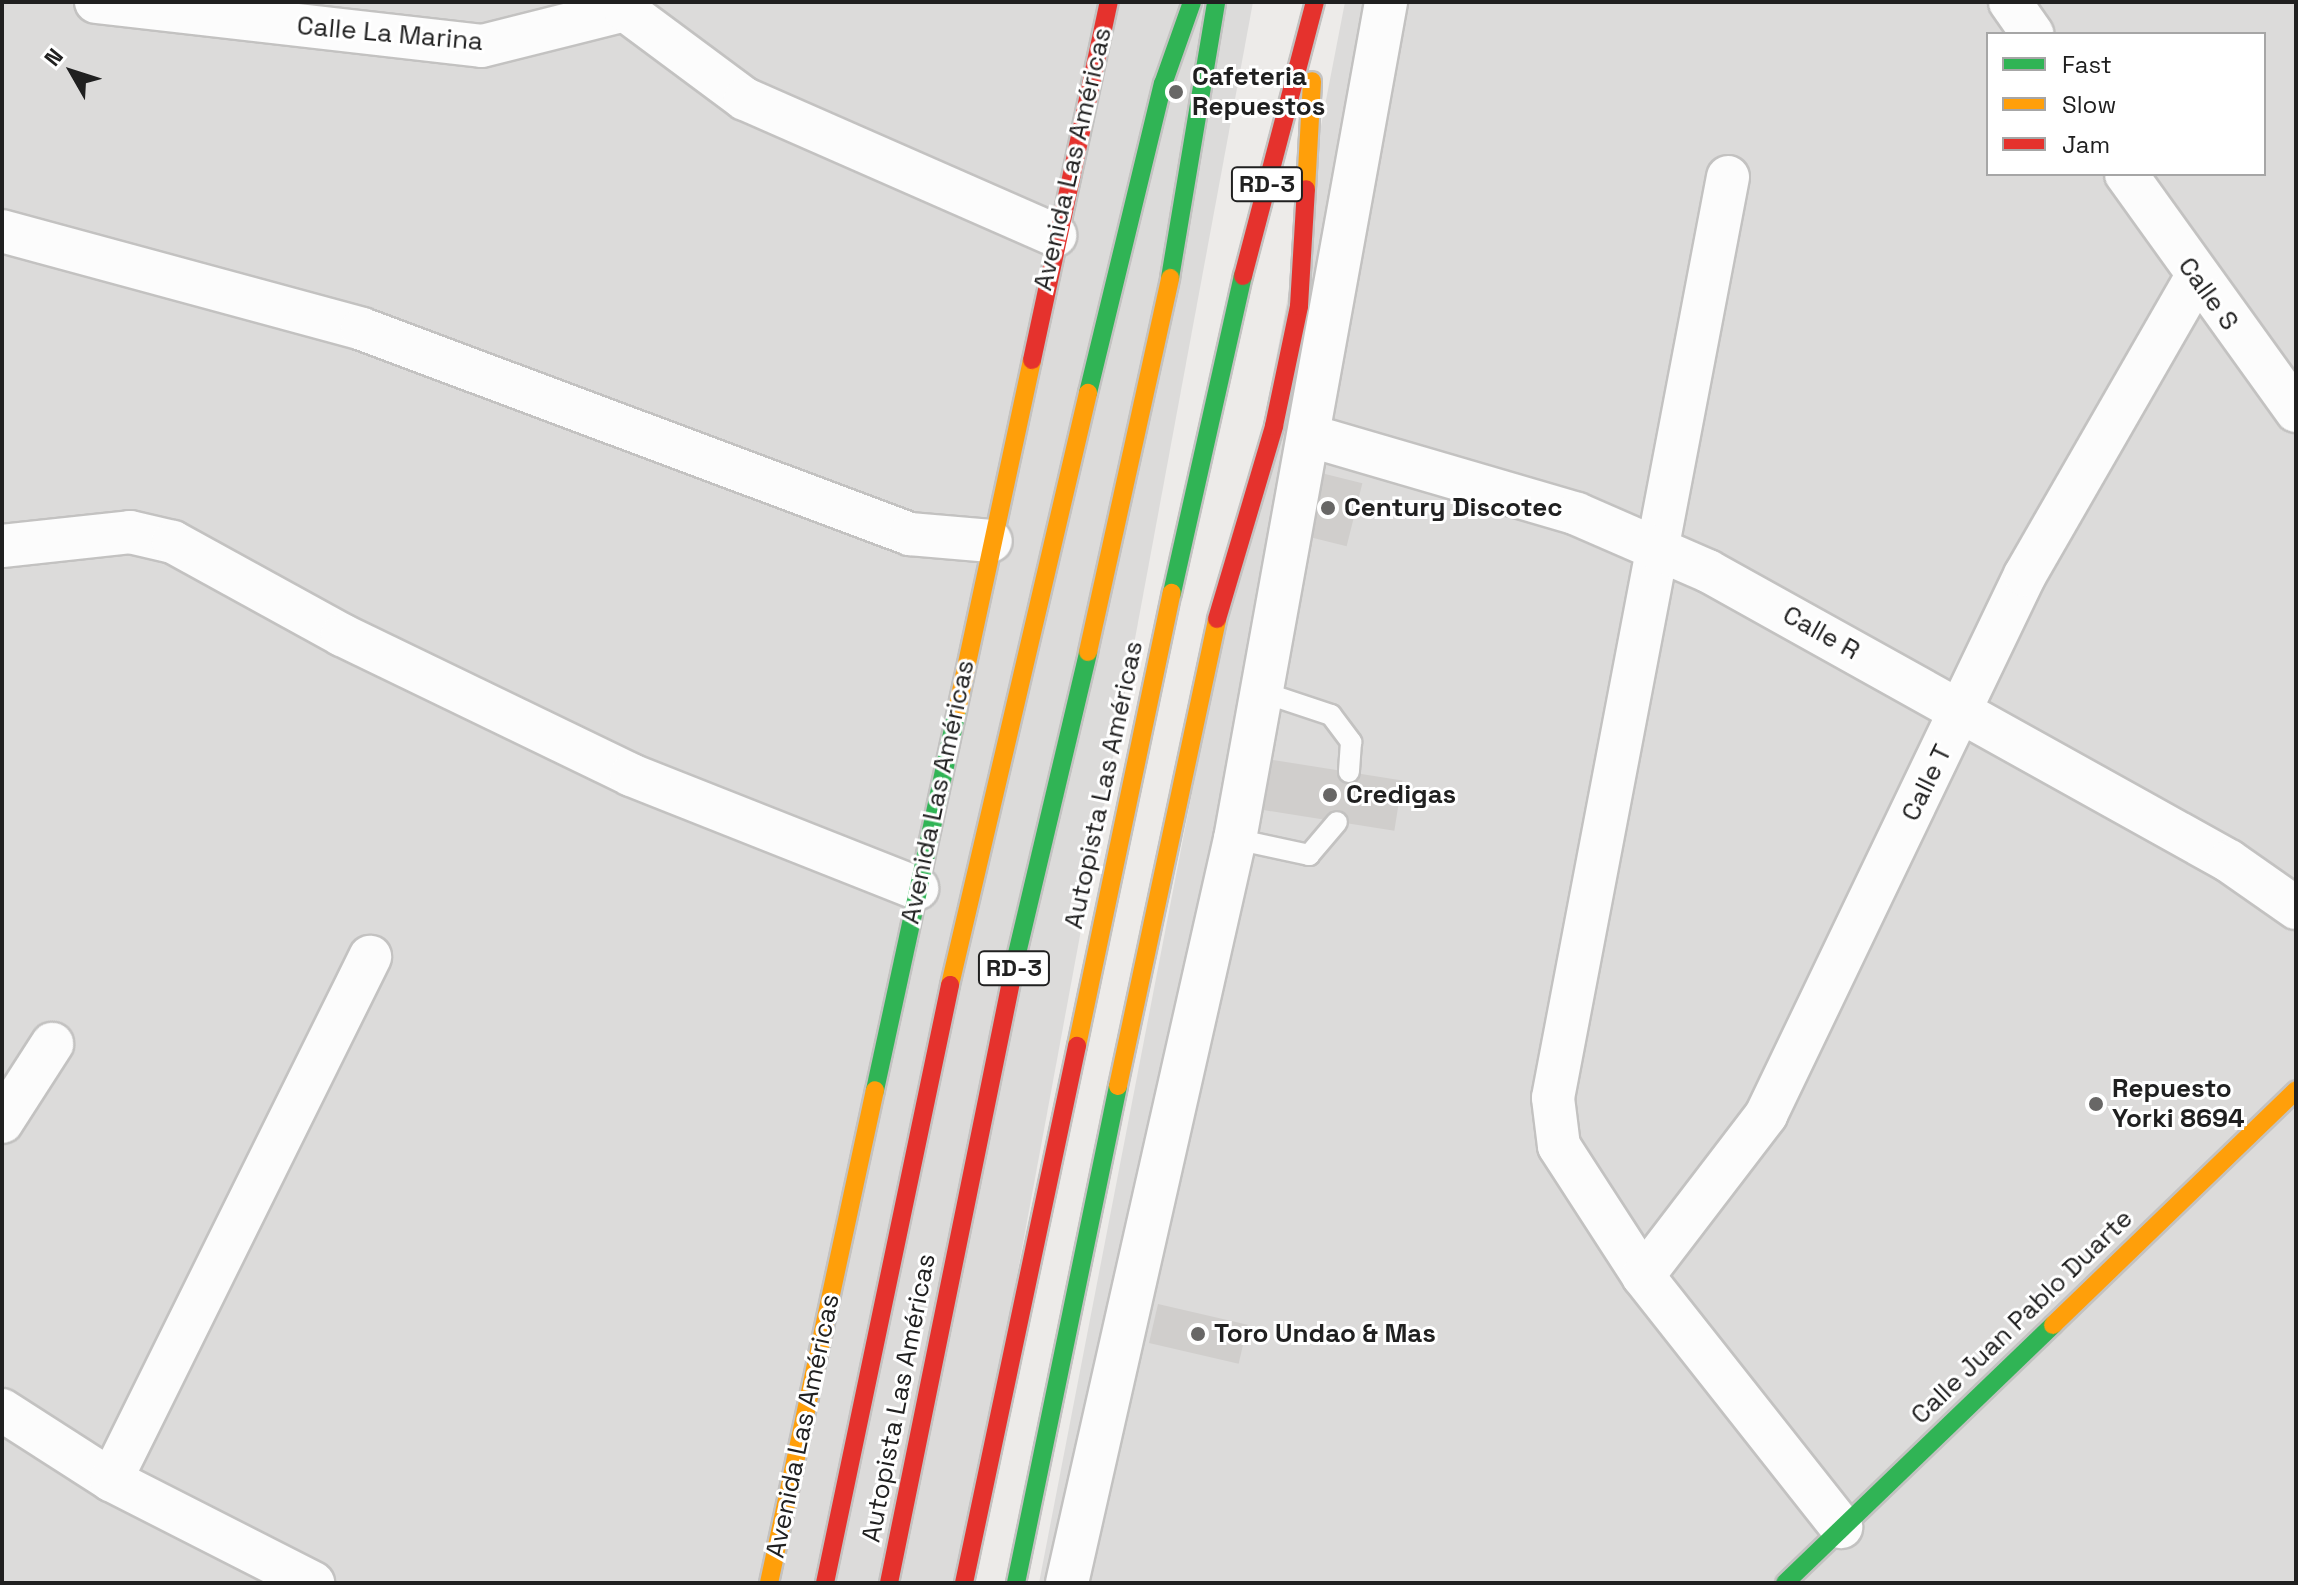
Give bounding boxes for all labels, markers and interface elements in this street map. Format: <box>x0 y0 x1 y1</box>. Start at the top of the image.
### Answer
street label: Calle La Marina <box>296 10 484 58</box>
street label: Avenida Las Américas <box>1028 24 1118 294</box>
north arrow <box>32 32 112 112</box>
legend <box>1986 32 2266 176</box>
text: N <box>38 42 69 71</box>
text: Fast <box>2062 49 2112 80</box>
place label: Cafeteria Repuestos <box>1192 61 1325 122</box>
marker: Cafeteria Repuestos <box>1167 83 1185 101</box>
text: Slow <box>2062 89 2116 120</box>
text: Jam <box>2062 129 2110 160</box>
road number: RD-3 <box>1229 164 1305 204</box>
street label: Calle S <box>2171 252 2245 336</box>
place label: Century Discotec <box>1344 492 1562 524</box>
marker: Century Discotec <box>1319 499 1337 517</box>
street label: Calle R <box>1777 599 1865 667</box>
street label: Autopista Las Américas <box>1058 638 1150 932</box>
street label: Avenida Las Américas <box>895 657 981 927</box>
street label: Calle T <box>1895 739 1959 827</box>
place label: Credigas <box>1346 779 1456 811</box>
marker: Credigas <box>1321 786 1339 804</box>
road number: RD-3 <box>976 948 1052 988</box>
place label: Repuesto Yorki 8694 <box>2112 1073 2245 1134</box>
marker: Repuesto Yorki 8694 <box>2087 1095 2105 1113</box>
street label: Calle Juan Pablo Duarte <box>1905 1203 2139 1431</box>
street label: Autopista Las Américas <box>856 1251 942 1545</box>
street label: Avenida Las Américas <box>760 1291 846 1561</box>
place label: Toro Undao & Mas <box>1214 1318 1436 1350</box>
marker: Toro Undao & Mas <box>1189 1325 1207 1343</box>

